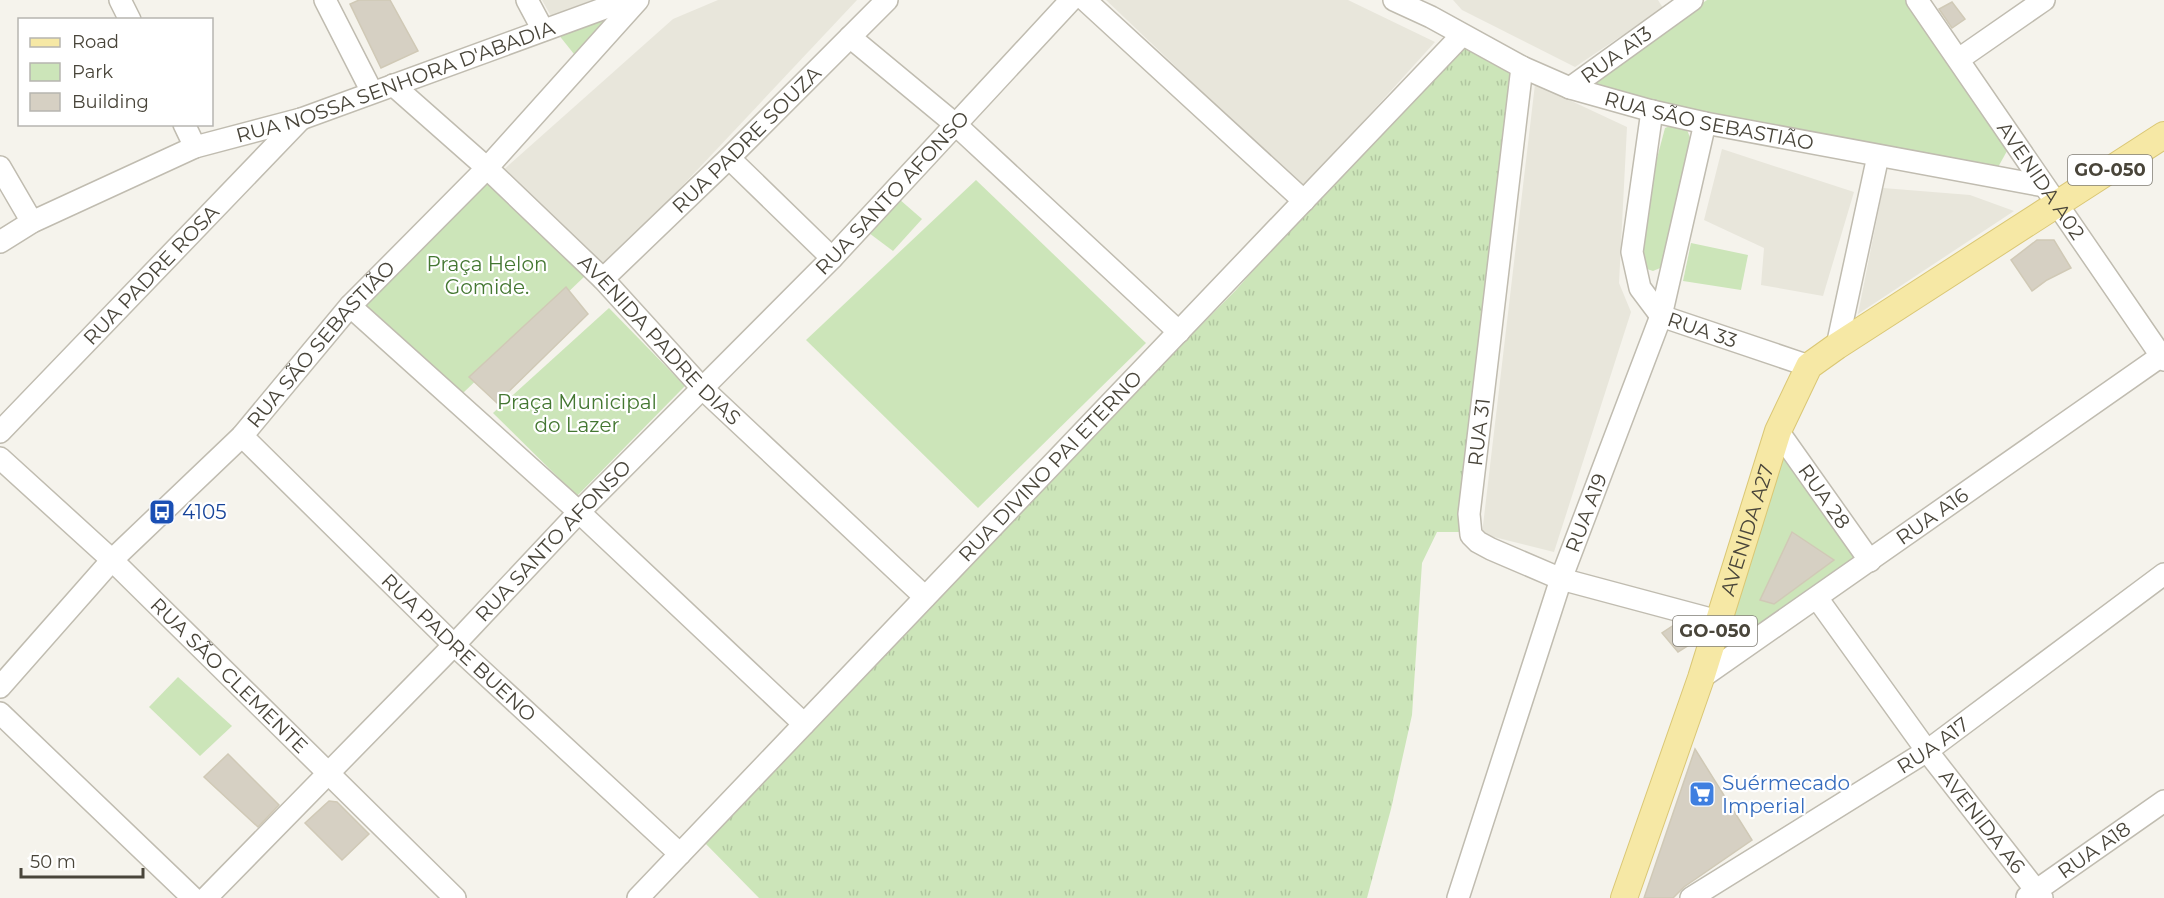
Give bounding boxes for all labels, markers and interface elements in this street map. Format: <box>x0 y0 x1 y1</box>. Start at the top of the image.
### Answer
street label: RUA NOSSA SENHORA D'ABADIA <box>233 15 559 148</box>
legend <box>18 18 213 126</box>
street label: RUA A13 <box>1576 21 1656 88</box>
text: Road <box>72 31 119 53</box>
text: Park <box>72 61 113 83</box>
street label: RUA PADRE SOUZA <box>667 61 826 218</box>
street label: RUA SÃO SEBASTIÃO <box>1602 86 1816 155</box>
text: Building <box>72 91 149 113</box>
street label: RUA SANTO AFONSO <box>810 106 974 280</box>
street label: AVENIDA A02 <box>1992 117 2090 244</box>
road number: GO-050 <box>2068 155 2152 185</box>
street label: RUA PADRE ROSA <box>78 199 224 350</box>
street label: AVENIDA PADRE DIAS <box>573 250 746 430</box>
park label: Praça Helon Gomide. <box>427 252 548 299</box>
street label: RUA SÃO SEBASTIÃO <box>242 256 400 433</box>
street label: RUA 33 <box>1664 307 1740 353</box>
street label: RUA DIVINO PAI ETERNO <box>954 366 1147 567</box>
park label: Praça Municipal do Lazer <box>497 390 657 437</box>
street label: RUA 31 <box>1463 397 1495 467</box>
street label: RUA SANTO AFONSO <box>470 455 636 627</box>
street label: RUA 28 <box>1793 459 1855 533</box>
street label: AVENIDA A27 <box>1715 461 1779 599</box>
street label: RUA A19 <box>1560 470 1612 556</box>
street label: RUA A16 <box>1891 483 1973 550</box>
bus stop icon: 4105 <box>147 497 177 527</box>
place label: 4105 <box>182 500 227 524</box>
street label: RUA PADRE BUENO <box>377 568 541 727</box>
street label: RUA SÃO CLEMENTE <box>146 593 313 758</box>
road number: GO-050 <box>1673 616 1757 646</box>
street label: RUA A17 <box>1893 712 1973 779</box>
street label: AVENIDA A6 <box>1934 765 2030 878</box>
place label: Suérmecado Imperial <box>1722 771 1850 818</box>
supermarket icon: Suérmecado Imperial <box>1687 779 1717 809</box>
street label: RUA A18 <box>2053 816 2135 884</box>
scale bar <box>21 841 142 879</box>
text: 50 m <box>30 851 76 873</box>

